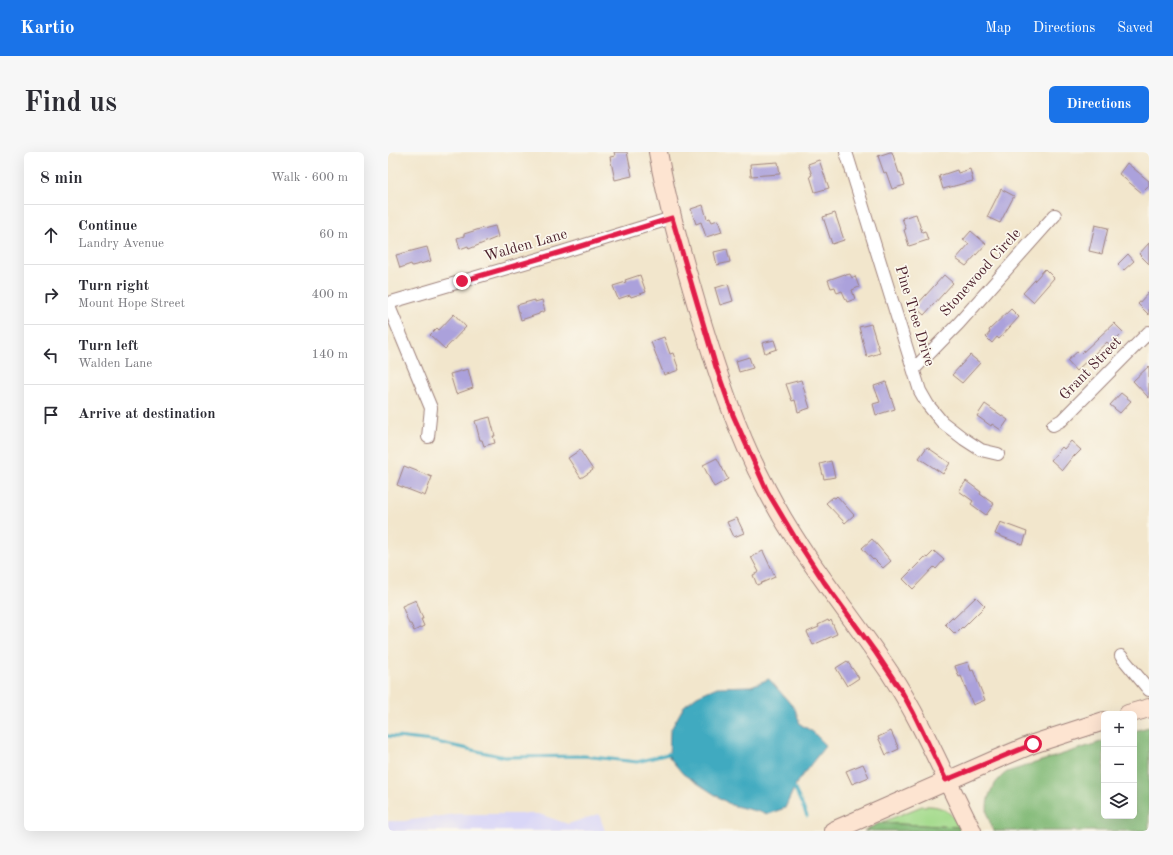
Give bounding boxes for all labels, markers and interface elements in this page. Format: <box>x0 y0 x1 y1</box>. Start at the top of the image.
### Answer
text: Kartio <box>20 19 75 38</box>
text: Map <box>985 21 1011 35</box>
text: Directions <box>1033 21 1095 35</box>
text: Saved <box>1117 21 1153 35</box>
button: Directions <box>1049 86 1149 123</box>
text: Find us <box>24 90 117 118</box>
text: 8 min <box>40 170 83 187</box>
text: Walk · 600 m <box>271 171 348 184</box>
text: Continue <box>78 219 137 234</box>
icon: ahead <box>40 224 62 246</box>
street label: Stonewood Circle <box>938 226 1024 320</box>
street label: Walden Lane <box>483 227 569 265</box>
text: 60 m <box>319 228 348 241</box>
text: Landry Avenue <box>78 237 164 250</box>
street label: Pine Tree Drive <box>892 264 936 368</box>
route end <box>453 272 471 290</box>
text: Turn right <box>78 279 149 294</box>
icon: right <box>40 284 62 306</box>
text: 400 m <box>311 288 348 301</box>
text: Mount Hope Street <box>78 297 185 310</box>
street label: Grant Street <box>1057 334 1125 404</box>
text: Turn left <box>78 339 138 354</box>
icon: left <box>40 344 62 366</box>
text: 140 m <box>311 348 348 361</box>
text: Walden Lane <box>78 357 152 370</box>
icon: arrive <box>40 404 62 426</box>
text: Arrive at destination <box>78 407 216 422</box>
map controls <box>1101 711 1137 819</box>
button: + <box>1101 711 1137 747</box>
route start <box>1024 735 1042 753</box>
button: − <box>1101 747 1137 783</box>
button: layers <box>1101 783 1137 819</box>

